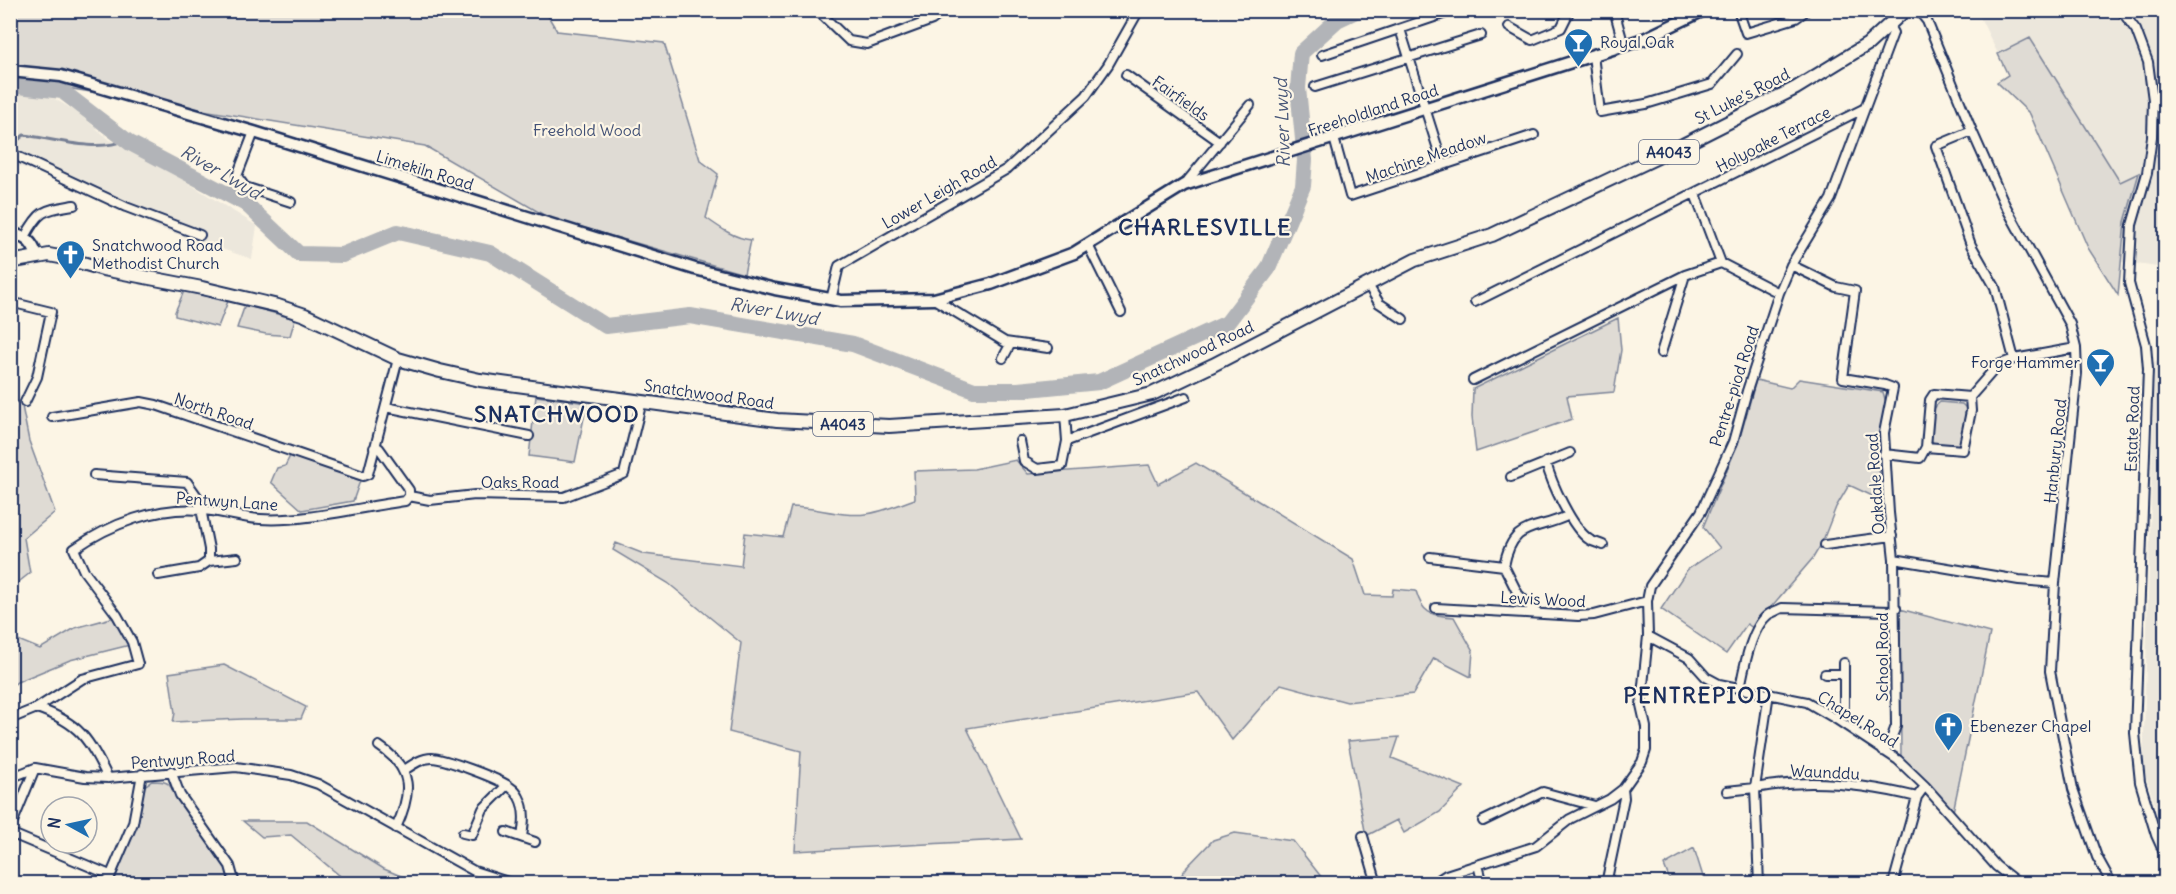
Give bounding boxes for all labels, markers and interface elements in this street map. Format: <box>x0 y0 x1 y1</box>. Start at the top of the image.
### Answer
bar icon: Royal Oak <box>1563 26 1595 68</box>
place label: Royal Oak <box>1600 32 1674 52</box>
street label: St Luke's Road <box>1691 63 1793 129</box>
street label: Fairfields <box>1149 71 1213 125</box>
water label: River Lwyd <box>1269 76 1295 168</box>
street label: Freeholdland Road <box>1305 80 1441 140</box>
street label: Holyoake Terrace <box>1712 101 1834 177</box>
park label: Freehold Wood <box>533 120 641 140</box>
street label: Machine Meadow <box>1363 127 1489 187</box>
water label: River Lwyd <box>177 140 268 206</box>
road number: A4043 <box>1639 140 1699 164</box>
street label: Limekiln Road <box>374 146 476 194</box>
street label: Lower Leigh Road <box>878 151 1000 233</box>
district label: CHARLESVILLE <box>1118 213 1292 241</box>
place label: Snatchwood Road Methodist Church <box>92 235 223 273</box>
church icon: Snatchwood Road Methodist Church <box>55 238 87 280</box>
water label: River Lwyd <box>728 292 822 331</box>
street label: Snatchwood Road <box>1129 316 1257 390</box>
street label: Pentre-piod Road <box>1705 323 1763 449</box>
bar icon: Forge Hammer <box>2085 346 2117 388</box>
place label: Forge Hammer <box>1971 352 2080 372</box>
street label: Snatchwood Road <box>643 375 775 413</box>
street label: Estate Road <box>2120 385 2144 473</box>
street label: North Road <box>172 388 256 434</box>
street label: Hanbury Road <box>2040 398 2070 504</box>
district label: SNATCHWOOD <box>474 400 640 428</box>
road number: A4043 <box>813 412 873 436</box>
street label: Oakdale Road <box>1861 433 1889 535</box>
street label: Oaks Road <box>481 472 559 492</box>
street label: Pentwyn Lane <box>175 487 279 515</box>
street label: Lewis Wood <box>1500 587 1586 611</box>
street label: School Road <box>1872 612 1892 702</box>
district label: PENTREPIOD <box>1623 681 1773 709</box>
street label: Chapel Road <box>1814 686 1902 752</box>
church icon: Ebenezer Chapel <box>1933 710 1965 752</box>
place label: Ebenezer Chapel <box>1970 716 2091 736</box>
street label: Pentwyn Road <box>130 745 236 773</box>
street label: Waunddu <box>1790 760 1860 784</box>
north arrow <box>39 795 99 855</box>
text: N <box>43 816 65 830</box>

